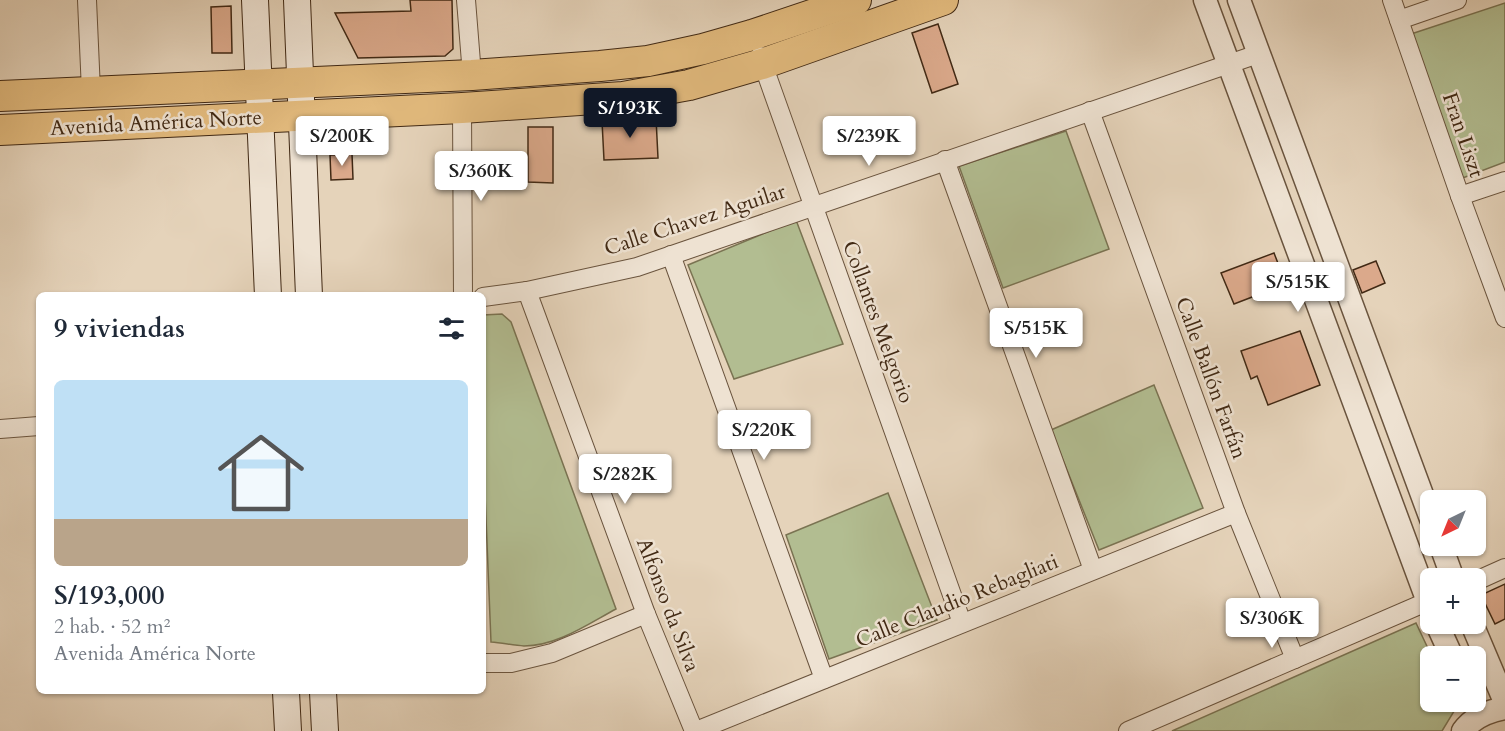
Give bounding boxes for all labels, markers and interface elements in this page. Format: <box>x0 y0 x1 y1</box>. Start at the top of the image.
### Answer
pin: S/193K <box>581 88 679 139</box>
street label: Fran Liszt <box>1435 89 1491 182</box>
text: S/193K <box>598 94 662 121</box>
street label: Avenida América Norte <box>49 103 263 143</box>
pin: S/200K <box>293 116 391 167</box>
pin: S/239K <box>820 116 918 167</box>
text: S/200K <box>310 122 374 149</box>
text: S/239K <box>837 122 901 149</box>
pin: S/360K <box>432 151 530 202</box>
text: S/360K <box>449 157 513 184</box>
street label: Calle Chavez Aguilar <box>601 177 790 263</box>
street label: Collantes Melgorio <box>835 237 921 407</box>
pin: S/515K <box>1249 262 1347 313</box>
text: S/515K <box>1266 268 1330 295</box>
street label: Calle Ballón Farfán <box>1168 293 1254 463</box>
pin: S/515K <box>987 308 1085 359</box>
text: 9 viviendas <box>54 311 185 346</box>
icon: filters <box>435 312 468 345</box>
text: S/515K <box>1004 314 1068 341</box>
pin: S/220K <box>715 410 813 461</box>
text: S/220K <box>732 416 796 443</box>
icon: home <box>207 419 315 527</box>
pin: S/282K <box>576 454 674 505</box>
text: S/282K <box>593 460 657 487</box>
north arrow <box>1420 490 1486 556</box>
map controls <box>1420 490 1486 712</box>
street label: Alfonso da Silva <box>629 534 707 676</box>
street label: Calle Claudio Rebagliati <box>851 547 1063 655</box>
button: + <box>1420 568 1486 634</box>
text: S/193,000 <box>54 578 165 613</box>
pin: S/306K <box>1223 598 1321 649</box>
text: S/306K <box>1240 604 1304 631</box>
text: 2 hab. · 52 m² <box>54 613 170 640</box>
text: Avenida América Norte <box>54 640 256 667</box>
button: − <box>1420 646 1486 712</box>

